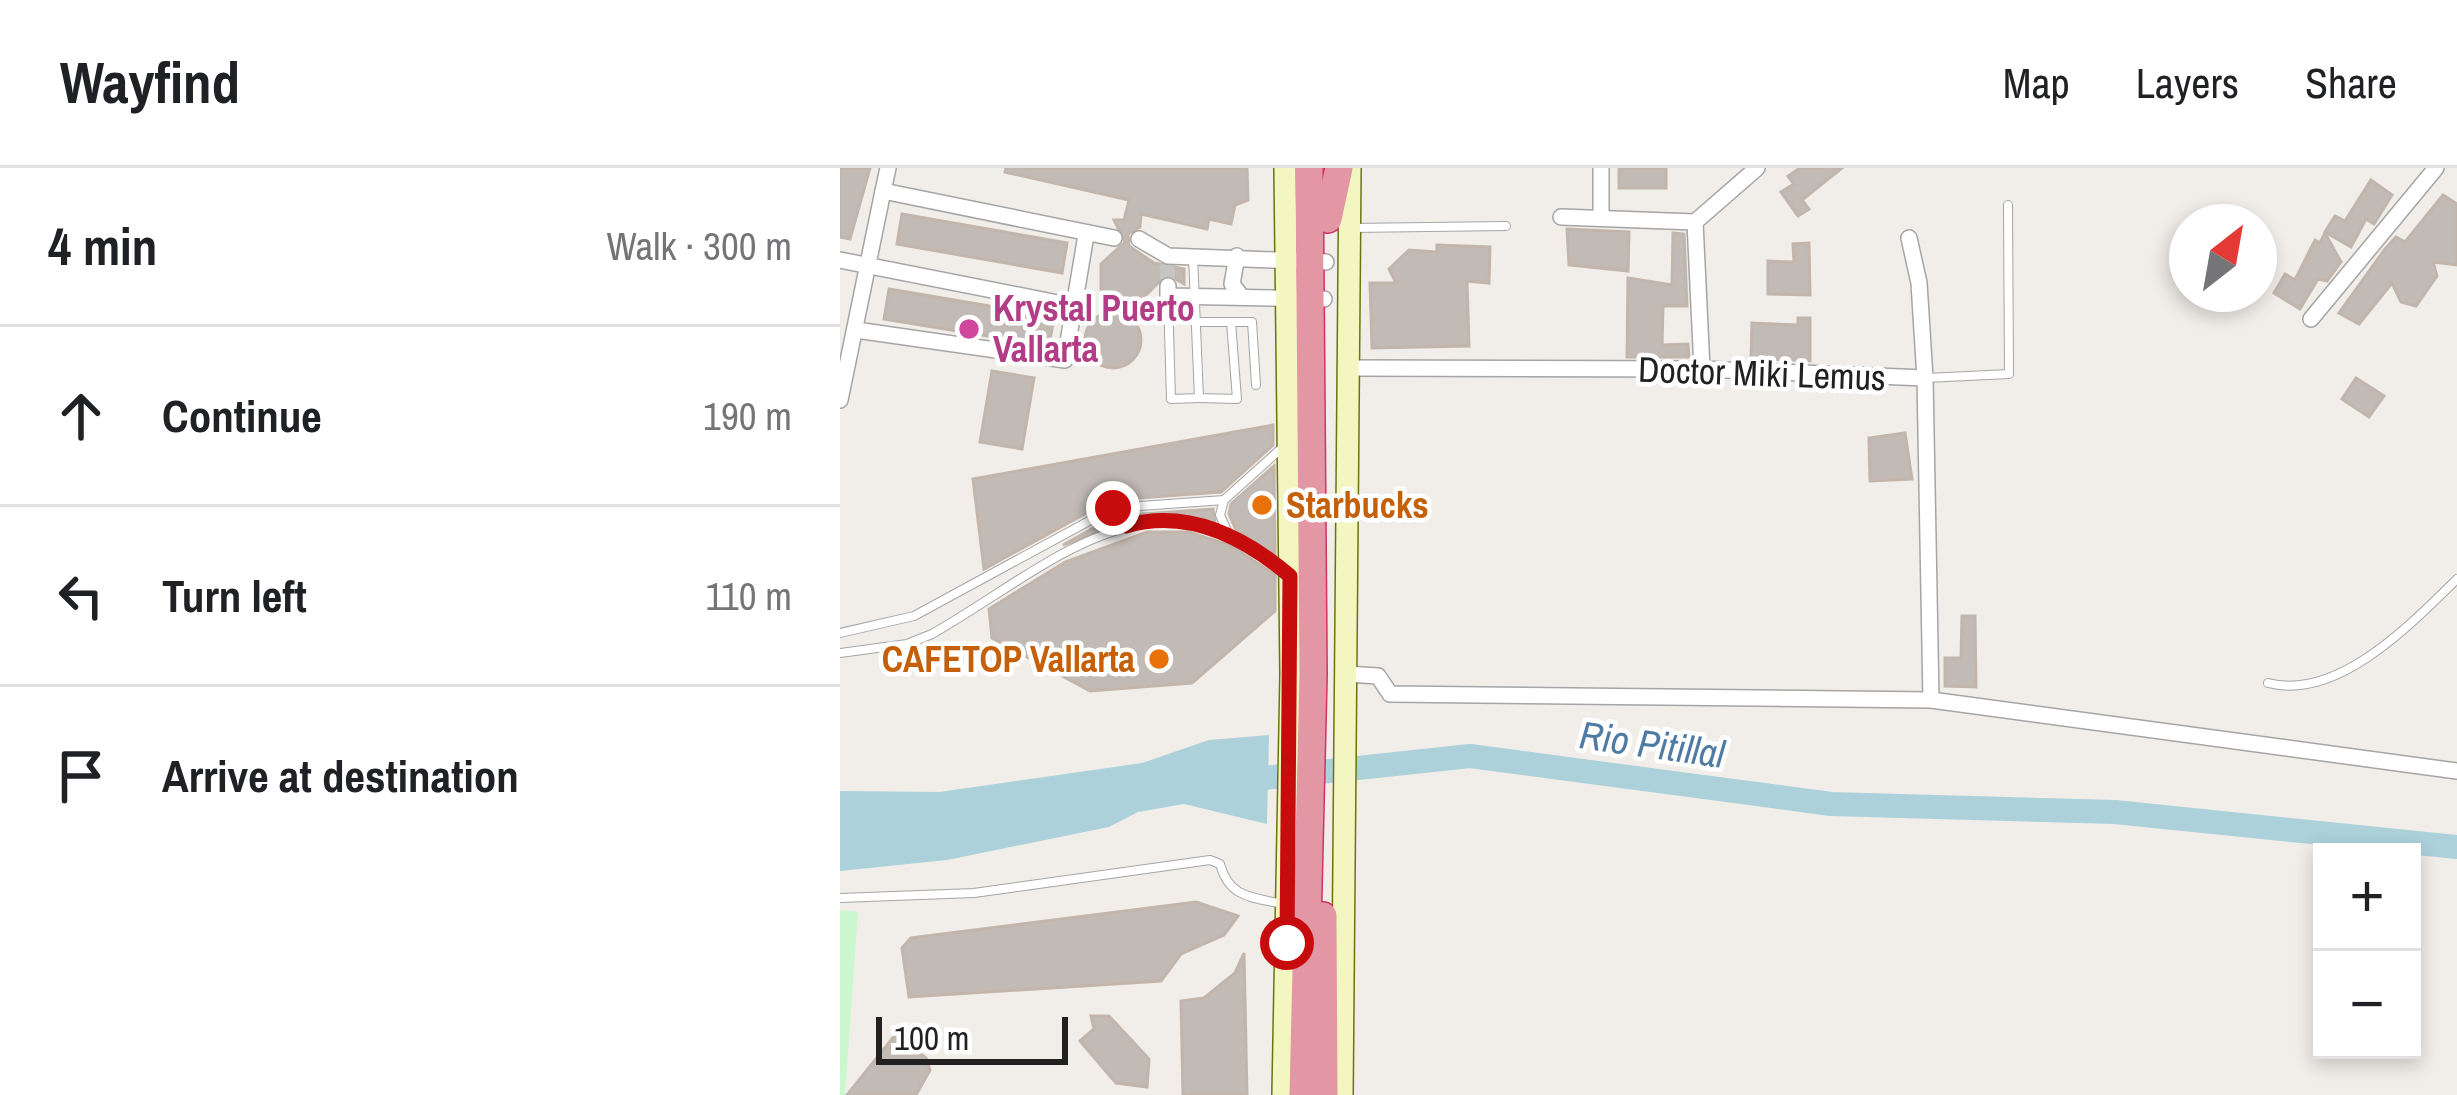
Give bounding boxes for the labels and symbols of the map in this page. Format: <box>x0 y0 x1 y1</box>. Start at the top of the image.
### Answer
north arrow <box>2169 204 2277 312</box>
place label: Krystal Puerto Vallarta <box>993 284 1195 373</box>
marker: Krystal Puerto Vallarta <box>956 316 982 342</box>
street label: Doctor Miki Lemus <box>1637 345 1887 401</box>
route end <box>1086 481 1140 535</box>
place label: Starbucks <box>1286 481 1429 529</box>
marker: Starbucks <box>1249 492 1275 518</box>
place label: CAFETOP Vallarta <box>882 635 1136 683</box>
marker: CAFETOP Vallarta <box>1146 646 1172 672</box>
water label: Rio Pitillal <box>1576 708 1729 780</box>
route start <box>1260 916 1314 970</box>
scale bar <box>876 1011 1068 1064</box>

